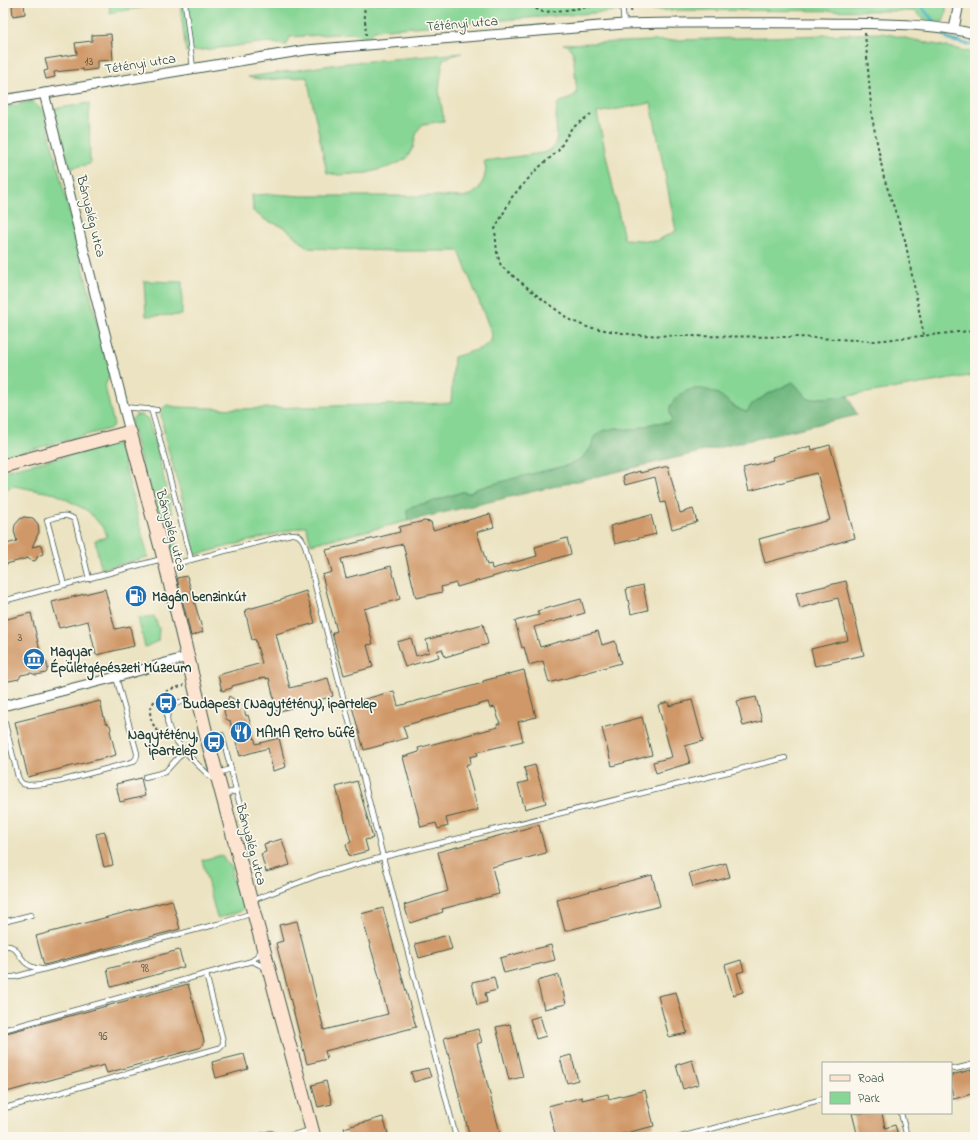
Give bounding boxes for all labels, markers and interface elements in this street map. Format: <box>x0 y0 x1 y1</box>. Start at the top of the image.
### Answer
street label: Tétényi utca <box>425 11 499 39</box>
street label: Tétényi utca <box>103 48 178 81</box>
house number: 13 <box>85 53 93 71</box>
street label: Bányalég utca <box>69 172 111 260</box>
street label: Bányalég utca <box>148 486 192 574</box>
fuel station icon: Magán benzinkút <box>123 583 149 609</box>
place label: Magán benzinkút <box>152 587 247 610</box>
house number: 3 <box>18 629 23 647</box>
place label: Magyar Épületgépészeti Múzeum <box>50 642 191 681</box>
museum icon: Magyar Épületgépészeti Múzeum <box>21 646 47 672</box>
bus stop icon: Budapest (Nagytétény), ipartelep <box>153 690 179 716</box>
place label: Budapest (Nagytétény), ipartelep <box>181 694 377 717</box>
restaurant icon: MAMA Retro büfé <box>228 719 254 745</box>
place label: MAMA Retro büfé <box>256 723 356 744</box>
place label: Nagytétény, ipartelep <box>128 725 199 762</box>
bus stop icon: Nagytétény, ipartelep <box>201 729 227 755</box>
street label: Bányalég utca <box>228 800 272 888</box>
house number: 98 <box>141 960 150 978</box>
house number: 96 <box>99 1028 108 1046</box>
legend <box>822 1062 952 1114</box>
text: Road <box>858 1070 884 1088</box>
text: Park <box>858 1090 880 1108</box>

